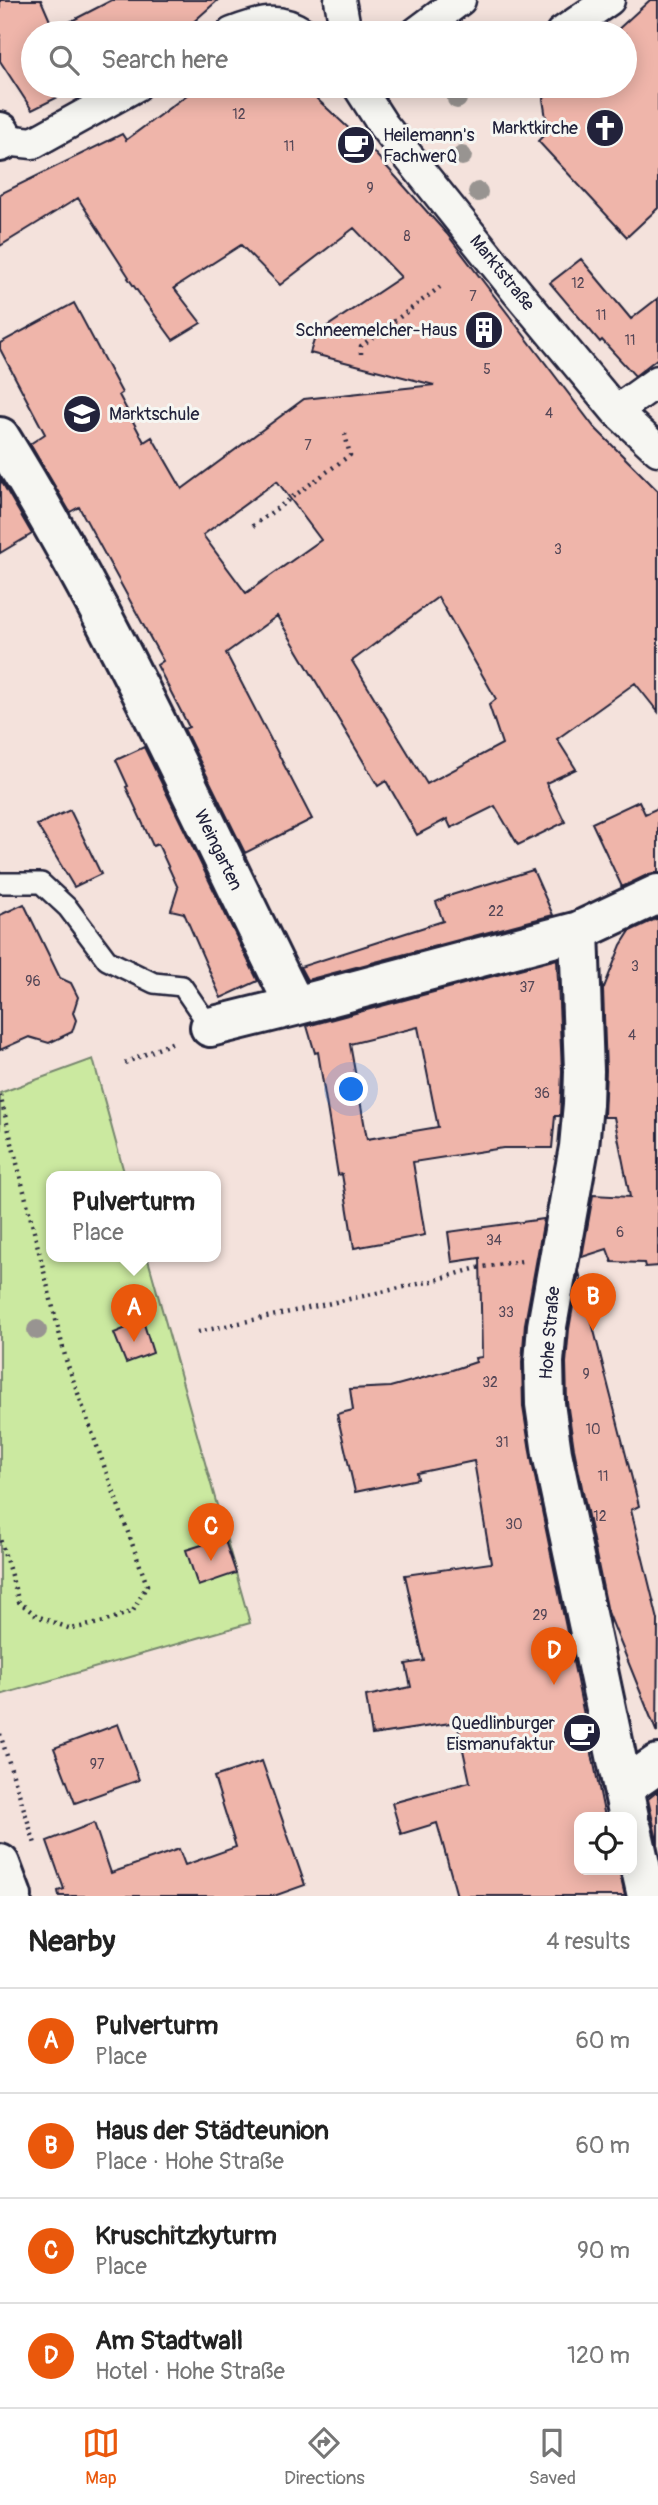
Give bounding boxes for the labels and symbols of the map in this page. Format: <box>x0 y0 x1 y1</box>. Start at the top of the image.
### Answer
house number: 12 <box>232 106 246 123</box>
church icon: Marktkirche <box>584 107 626 149</box>
place label: Marktkirche <box>492 117 578 140</box>
cafe icon: Heilemann's FachwerQ <box>335 124 377 166</box>
place label: Heilemann's FachwerQ <box>383 124 475 168</box>
house number: 11 <box>284 138 294 155</box>
house number: 9 <box>366 180 374 197</box>
house number: 8 <box>403 228 411 245</box>
street label: Marktstraße <box>464 230 540 316</box>
house number: 12 <box>571 275 585 292</box>
house number: 7 <box>469 288 477 305</box>
house number: 11 <box>596 307 606 324</box>
building icon: Schneemelcher-Haus <box>463 309 505 351</box>
place label: Schneemelcher-Haus <box>295 319 457 342</box>
house number: 11 <box>625 332 635 349</box>
house number: 5 <box>483 361 491 378</box>
school or university icon: Marktschule <box>61 393 103 435</box>
place label: Marktschule <box>109 403 199 426</box>
house number: 4 <box>545 405 553 422</box>
house number: 7 <box>304 437 312 454</box>
house number: 3 <box>554 541 562 558</box>
street label: Weingarten <box>189 806 247 894</box>
house number: 22 <box>488 903 504 920</box>
house number: 3 <box>631 958 639 975</box>
house number: 96 <box>25 973 41 990</box>
house number: 37 <box>519 979 535 996</box>
house number: 4 <box>628 1027 636 1044</box>
your location <box>334 1072 368 1106</box>
house number: 36 <box>534 1085 550 1102</box>
house number: 6 <box>616 1224 624 1241</box>
house number: 34 <box>486 1232 502 1249</box>
pin: B <box>570 1273 616 1331</box>
pin: A <box>111 1284 157 1342</box>
street label: Hohe Straße <box>534 1285 566 1381</box>
house number: 33 <box>498 1304 514 1321</box>
house number: 9 <box>582 1366 590 1383</box>
house number: 32 <box>482 1374 498 1391</box>
house number: 10 <box>585 1421 601 1438</box>
house number: 31 <box>495 1434 509 1451</box>
house number: 11 <box>598 1468 608 1485</box>
pin: C <box>188 1503 234 1561</box>
house number: 12 <box>593 1508 607 1525</box>
house number: 30 <box>505 1516 523 1533</box>
house number: 29 <box>532 1607 548 1624</box>
pin: D <box>531 1627 577 1685</box>
place label: Quedlinburger Eismanufaktur <box>446 1712 556 1756</box>
cafe icon: Quedlinburger Eismanufaktur <box>561 1712 603 1754</box>
house number: 97 <box>90 1756 105 1773</box>

